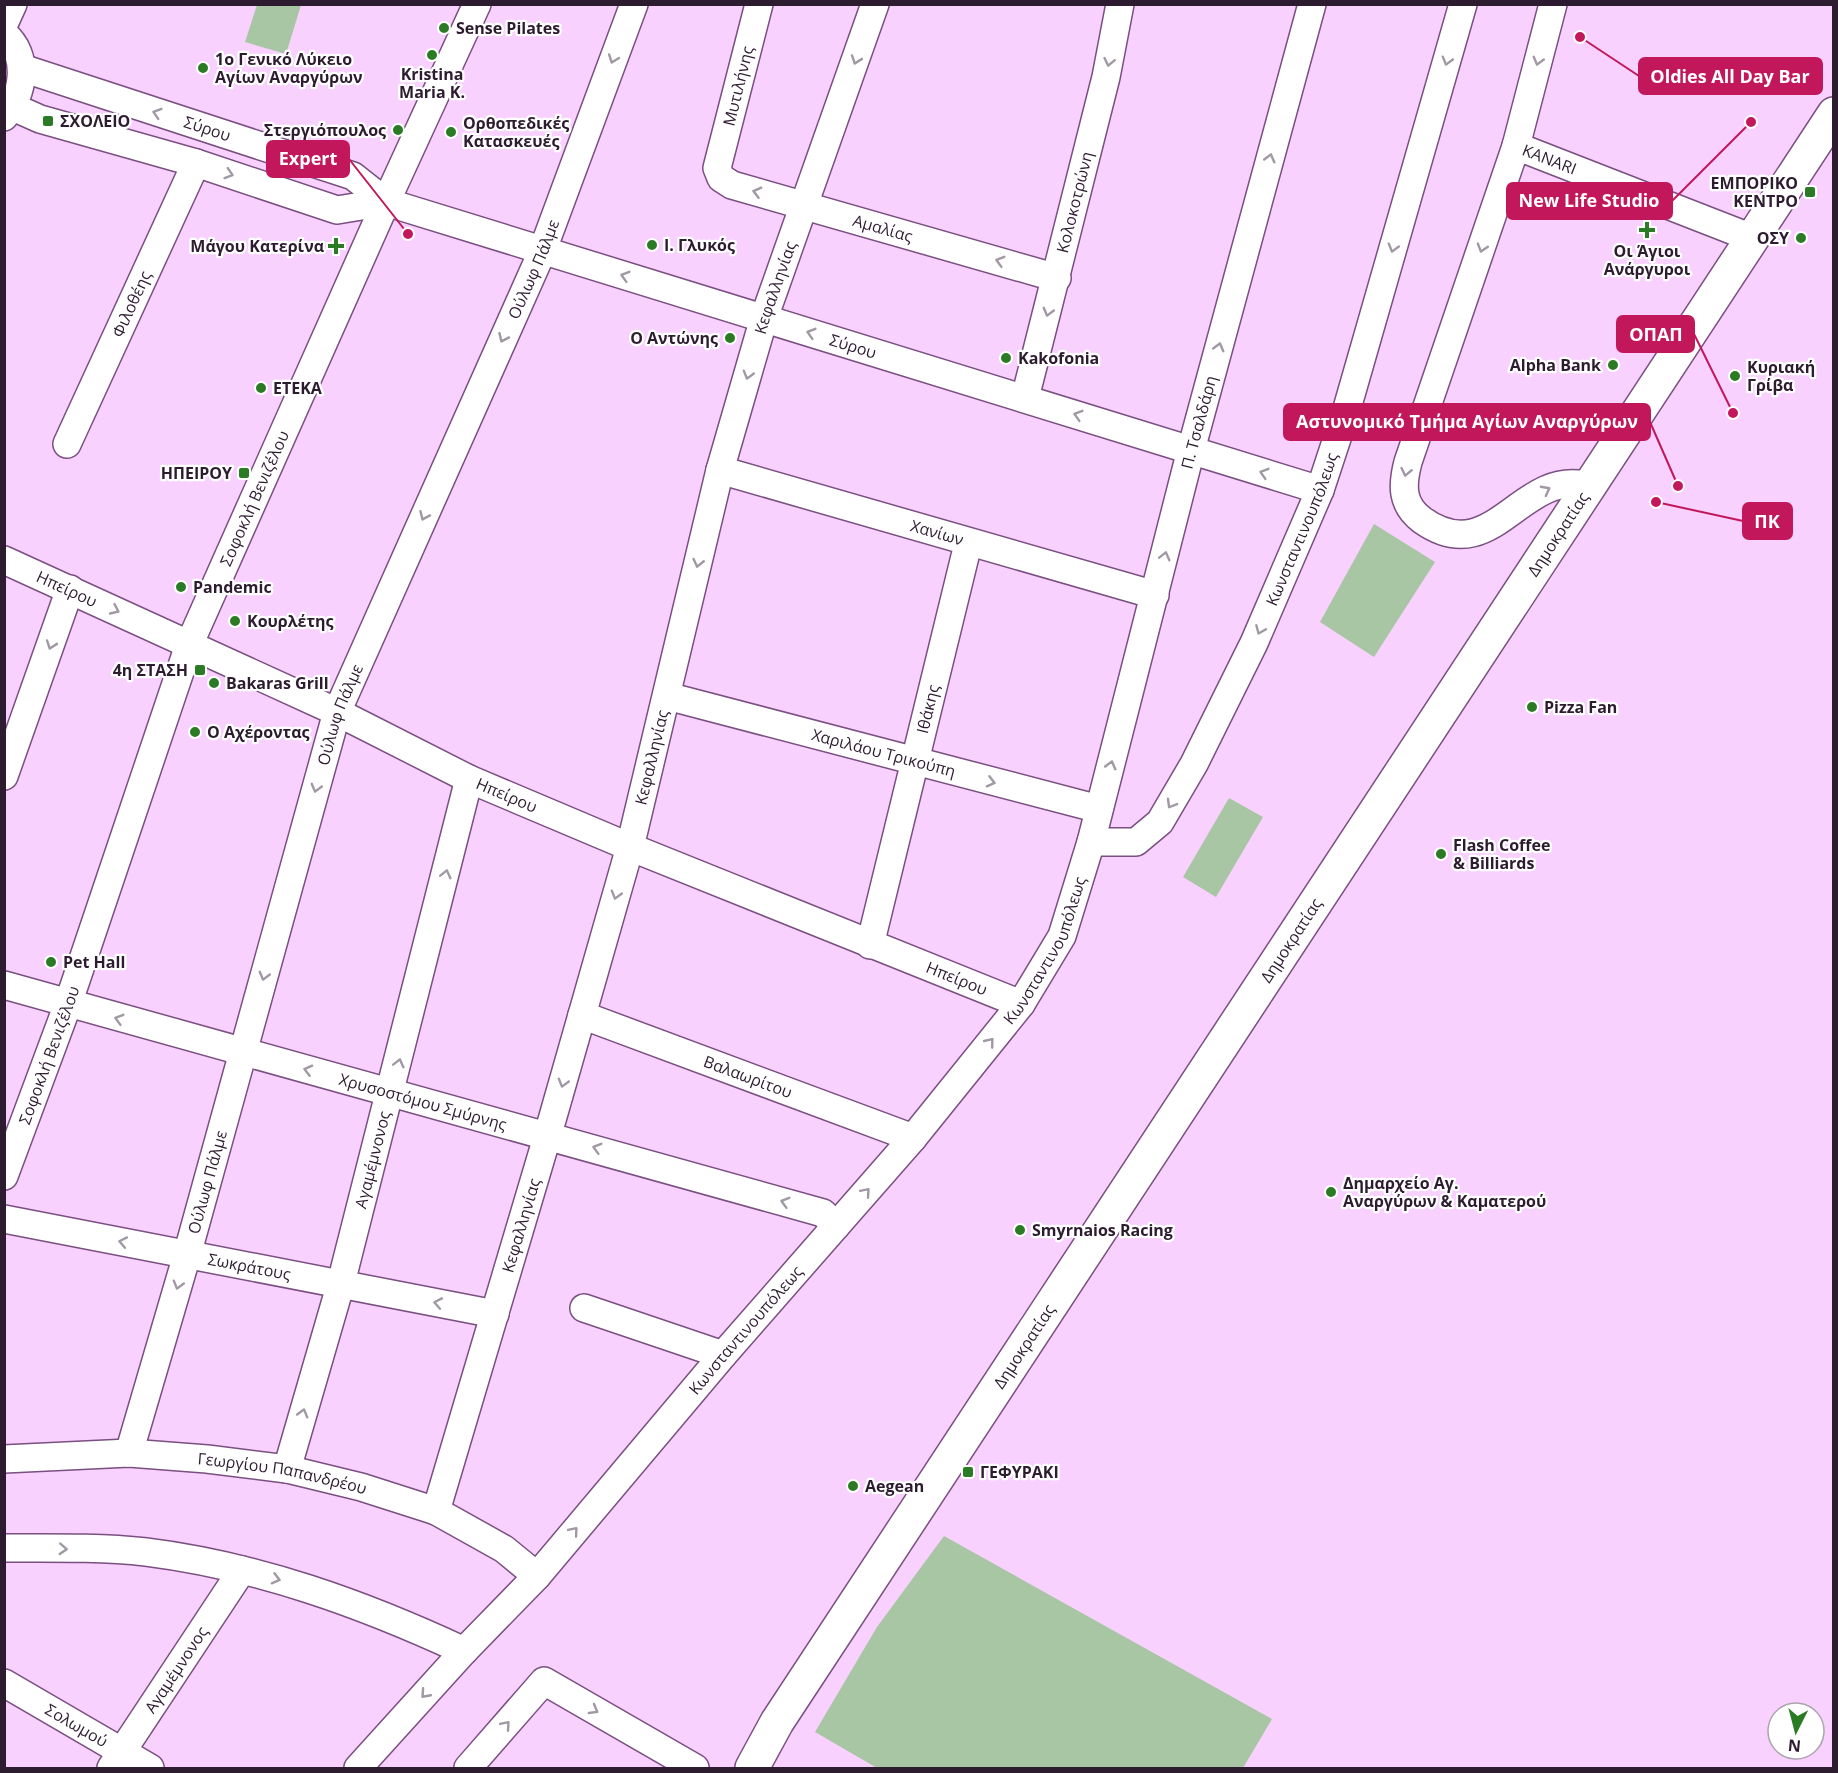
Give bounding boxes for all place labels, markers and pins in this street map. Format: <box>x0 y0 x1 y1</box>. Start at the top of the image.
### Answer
place label: Sense Pilates <box>456 17 560 39</box>
marker: Sense Pilates <box>437 21 451 35</box>
place label: 1ο Γενικό Λύκειο Αγίων Αναργύρων <box>215 48 363 88</box>
marker: Kristina Maria K. <box>425 48 439 62</box>
callout: Oldies All Day Bar <box>1639 58 1822 94</box>
marker: 1ο Γενικό Λύκειο Αγίων Αναργύρων <box>196 61 210 75</box>
place label: Kristina Maria K. <box>399 63 465 103</box>
place label: ΣΧΟΛΕΙΟ <box>60 110 130 132</box>
place label: Ορθοπεδικές Κατασκευές <box>463 112 569 152</box>
marker: ΣΧΟΛΕΙΟ <box>41 114 55 128</box>
place label: Στεργιόπουλος <box>264 119 386 141</box>
marker: Στεργιόπουλος <box>391 123 405 137</box>
marker: Ορθοπεδικές Κατασκευές <box>444 125 458 139</box>
callout: Expert <box>267 141 349 177</box>
place label: ΕΜΠΟΡΙΚΟ ΚΕΝΤΡΟ <box>1711 172 1798 212</box>
callout: New Life Studio <box>1507 183 1672 219</box>
marker: ΕΜΠΟΡΙΚΟ ΚΕΝΤΡΟ <box>1803 185 1817 199</box>
marker: Οι Άγιοι Ανάργυροι <box>1638 221 1656 239</box>
place label: ΟΣΥ <box>1757 227 1789 249</box>
marker: ΟΣΥ <box>1794 231 1808 245</box>
place label: Ι. Γλυκός <box>664 234 735 256</box>
place label: Μάγου Κατερίνα <box>190 235 324 257</box>
marker: Ι. Γλυκός <box>645 238 659 252</box>
marker: Μάγου Κατερίνα <box>329 239 343 253</box>
place label: Οι Άγιοι Ανάργυροι <box>1604 240 1691 280</box>
callout: ΟΠΑΠ <box>1617 316 1694 352</box>
place label: Ο Αντώνης <box>630 327 718 349</box>
marker: Ο Αντώνης <box>723 331 737 345</box>
place label: Kakofonia <box>1018 347 1099 369</box>
marker: Kakofonia <box>999 351 1013 365</box>
place label: Alpha Bank <box>1510 354 1601 376</box>
place label: Κυριακή Γρίβα <box>1747 356 1815 396</box>
marker: Alpha Bank <box>1606 358 1620 372</box>
marker: Κυριακή Γρίβα <box>1728 369 1742 383</box>
place label: ΕΤΕΚΑ <box>273 377 323 399</box>
marker: ΕΤΕΚΑ <box>254 381 268 395</box>
callout: Αστυνομικό Τμήμα Αγίων Αναργύρων <box>1284 404 1650 440</box>
place label: ΗΠΕΙΡΟΥ <box>161 462 232 484</box>
marker: ΗΠΕΙΡΟΥ <box>237 466 251 480</box>
callout: ΠΚ <box>1743 503 1792 539</box>
place label: Pandemic <box>193 576 272 598</box>
marker: Pandemic <box>174 580 188 594</box>
place label: Κουρλέτης <box>247 610 334 632</box>
marker: Κουρλέτης <box>228 614 242 628</box>
place label: 4η ΣΤΑΣΗ <box>113 659 188 681</box>
marker: 4η ΣΤΑΣΗ <box>193 663 207 677</box>
place label: Bakaras Grill <box>226 672 329 694</box>
marker: Bakaras Grill <box>207 676 221 690</box>
place label: Pizza Fan <box>1544 696 1617 718</box>
marker: Pizza Fan <box>1525 700 1539 714</box>
place label: Ο Αχέροντας <box>207 721 310 743</box>
marker: Ο Αχέροντας <box>188 725 202 739</box>
place label: Flash Coffee & Billiards <box>1453 834 1550 874</box>
marker: Flash Coffee & Billiards <box>1434 847 1448 861</box>
place label: Pet Hall <box>63 951 125 973</box>
marker: Pet Hall <box>44 955 58 969</box>
place label: Δημαρχείο Αγ. Αναργύρων & Καματερού <box>1343 1172 1546 1212</box>
marker: Δημαρχείο Αγ. Αναργύρων & Καματερού <box>1324 1185 1338 1199</box>
place label: Smyrnaios Racing <box>1032 1219 1173 1241</box>
marker: Smyrnaios Racing <box>1013 1223 1027 1237</box>
place label: ΓΕΦΥΡΑΚΙ <box>980 1461 1059 1483</box>
marker: ΓΕΦΥΡΑΚΙ <box>961 1465 975 1479</box>
place label: Aegean <box>865 1475 924 1497</box>
marker: Aegean <box>846 1479 860 1493</box>

